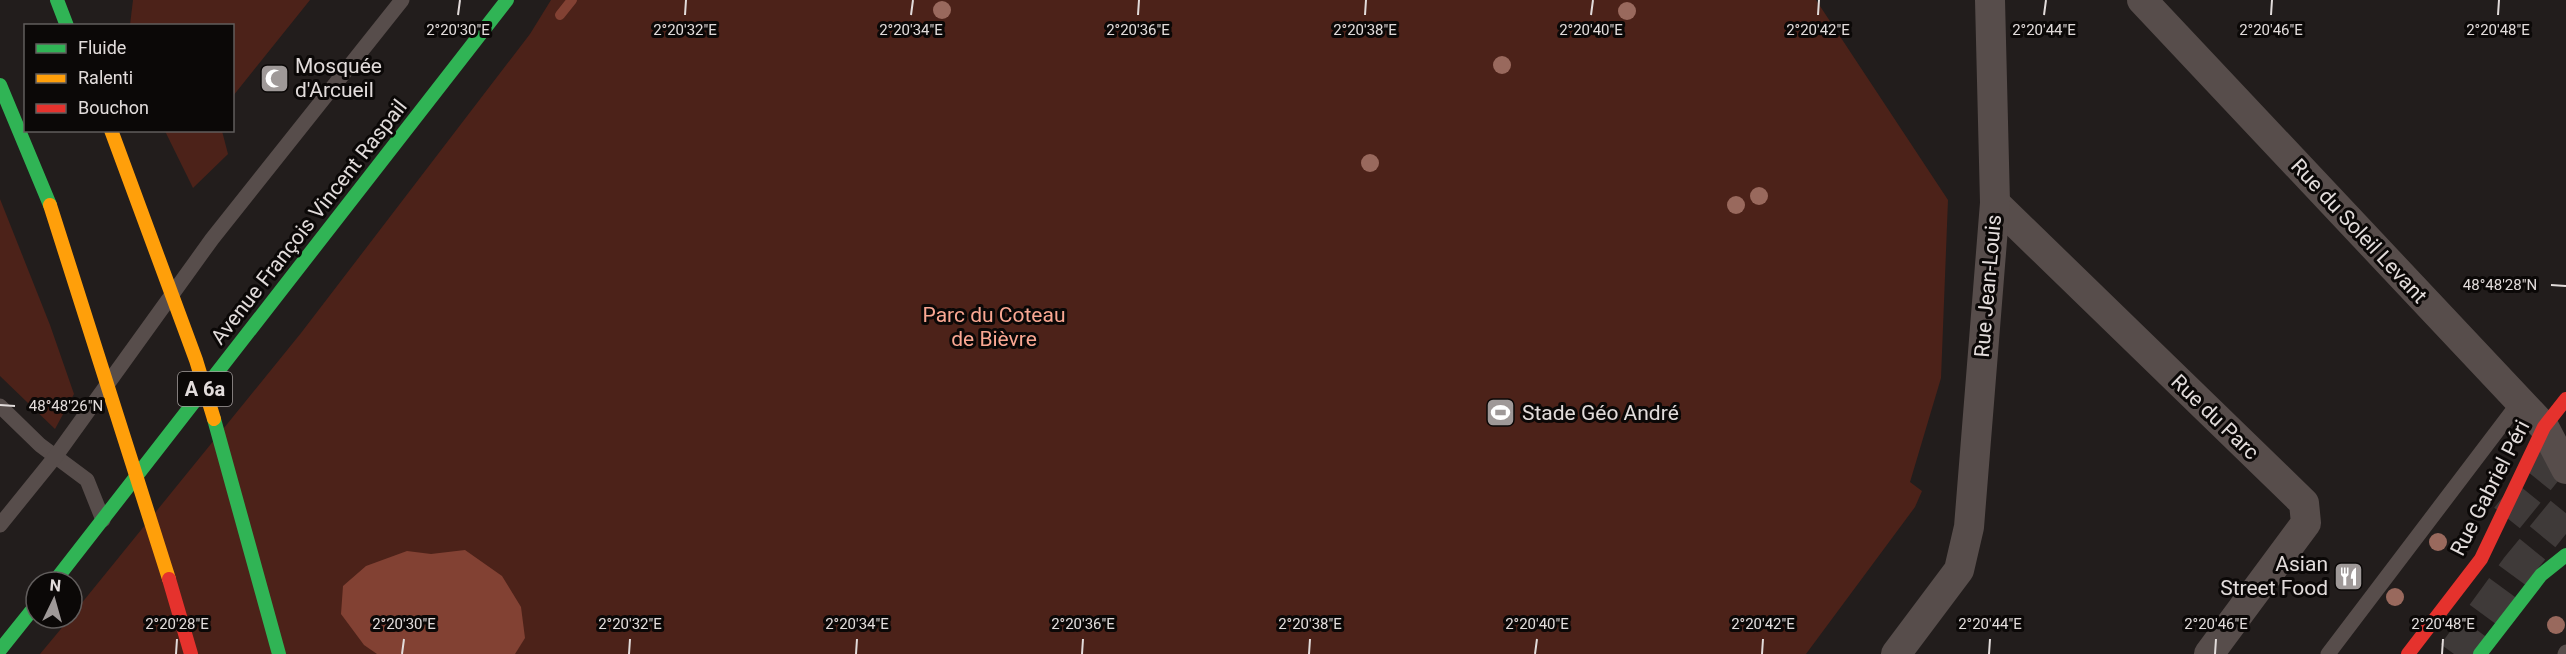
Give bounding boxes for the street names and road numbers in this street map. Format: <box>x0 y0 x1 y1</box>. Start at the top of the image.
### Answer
street label: Avenue François Vincent Raspail <box>206 95 412 349</box>
street label: Rue du Soleil Levant <box>2286 154 2432 308</box>
street label: Rue Jean-Louis <box>1970 214 2006 358</box>
street label: Rue du Parc <box>2166 369 2264 465</box>
road number: A 6a <box>178 372 232 406</box>
street label: Rue Gabriel Péri <box>2446 416 2534 560</box>

